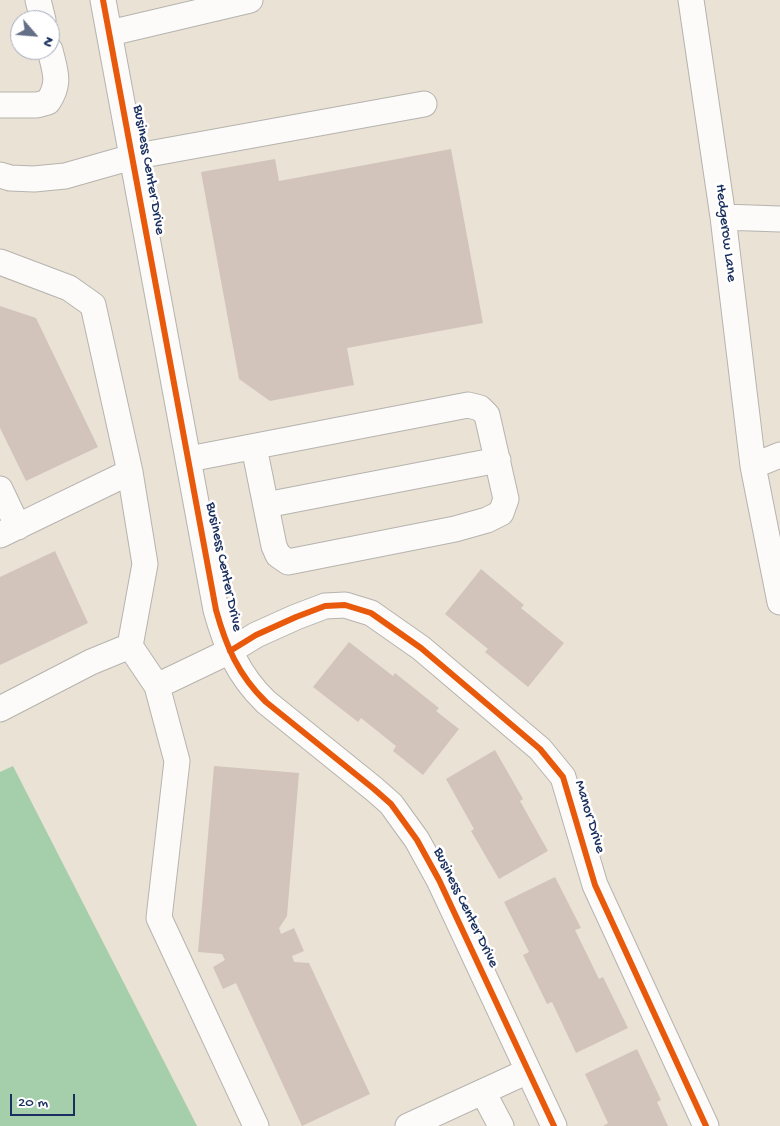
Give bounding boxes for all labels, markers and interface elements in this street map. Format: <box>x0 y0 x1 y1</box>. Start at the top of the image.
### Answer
north arrow <box>10 10 60 60</box>
text: N <box>38 34 58 50</box>
street label: Business Center Drive <box>128 104 168 236</box>
street label: Hedgerow Lane <box>710 183 740 283</box>
street label: Business Center Drive <box>201 501 245 633</box>
street label: Manor Drive <box>569 778 609 856</box>
street label: Business Center Drive <box>428 845 502 971</box>
scale bar <box>12 1084 78 1116</box>
text: 20 m <box>18 1094 48 1112</box>

